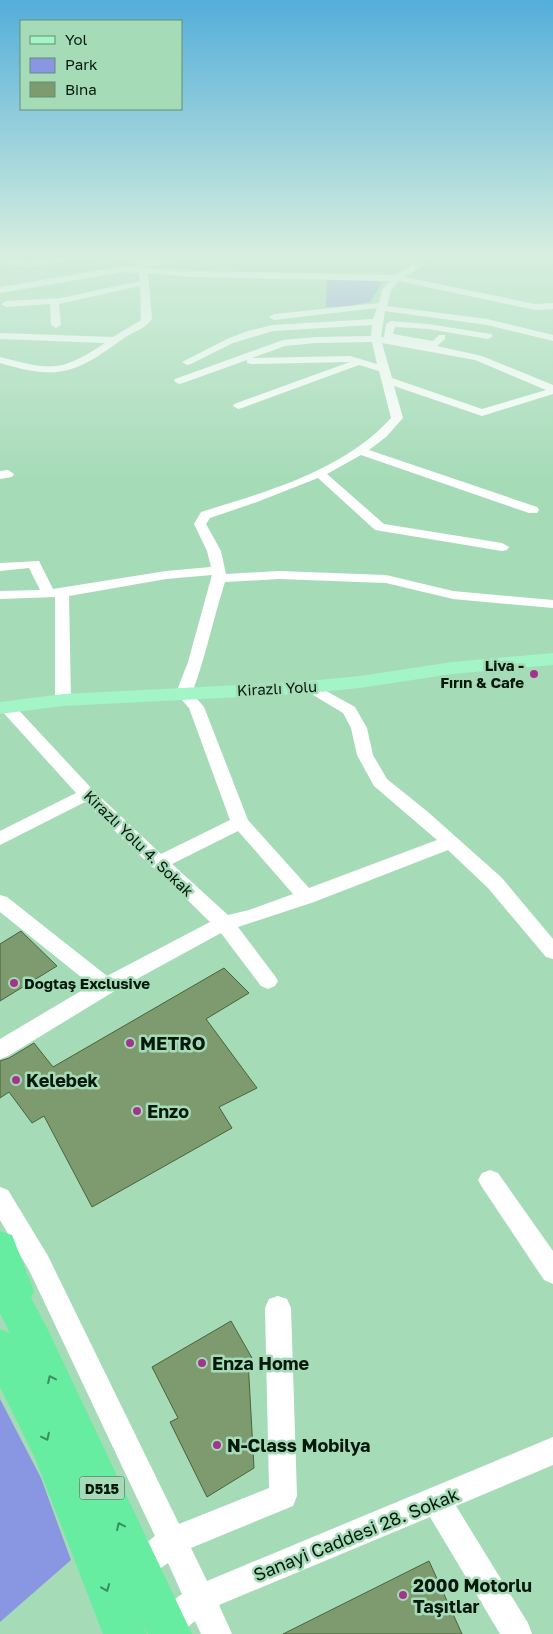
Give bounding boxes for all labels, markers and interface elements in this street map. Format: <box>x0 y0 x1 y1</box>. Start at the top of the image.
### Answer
legend <box>20 20 182 110</box>
text: Yol <box>65 30 87 48</box>
text: Park <box>65 55 98 73</box>
text: Bina <box>65 80 97 98</box>
place label: Liva - Fırın & Cafe <box>440 656 524 691</box>
marker: Liva - Fırın & Cafe <box>528 668 540 680</box>
street label: Kirazlı Yolu <box>237 677 317 699</box>
street label: Kirazlı Yolu 4. Sokak <box>81 786 198 900</box>
place label: Doğtaş Exclusive <box>24 974 150 992</box>
marker: Doğtaş Exclusive <box>8 977 20 989</box>
place label: METRO <box>140 1032 206 1054</box>
marker: METRO <box>124 1037 136 1049</box>
place label: Kelebek <box>26 1069 99 1091</box>
marker: Kelebek <box>10 1074 22 1086</box>
place label: Enzo <box>147 1100 189 1122</box>
marker: Enzo <box>131 1105 143 1117</box>
place label: Enza Home <box>212 1352 309 1374</box>
marker: Enza Home <box>196 1357 208 1369</box>
one-way arrow <box>47 1375 58 1384</box>
one-way arrow <box>40 1432 50 1441</box>
place label: N-Class Mobilya <box>227 1434 371 1456</box>
marker: N-Class Mobilya <box>211 1439 223 1451</box>
road number: D515 <box>80 1476 124 1500</box>
street label: Sanayi Caddesi 28. Sokak <box>250 1483 462 1585</box>
one-way arrow <box>116 1522 126 1531</box>
place label: 2000 Motorlu Taşıtlar <box>413 1574 532 1617</box>
one-way arrow <box>100 1583 110 1592</box>
marker: 2000 Motorlu Taşıtlar <box>397 1589 409 1601</box>

